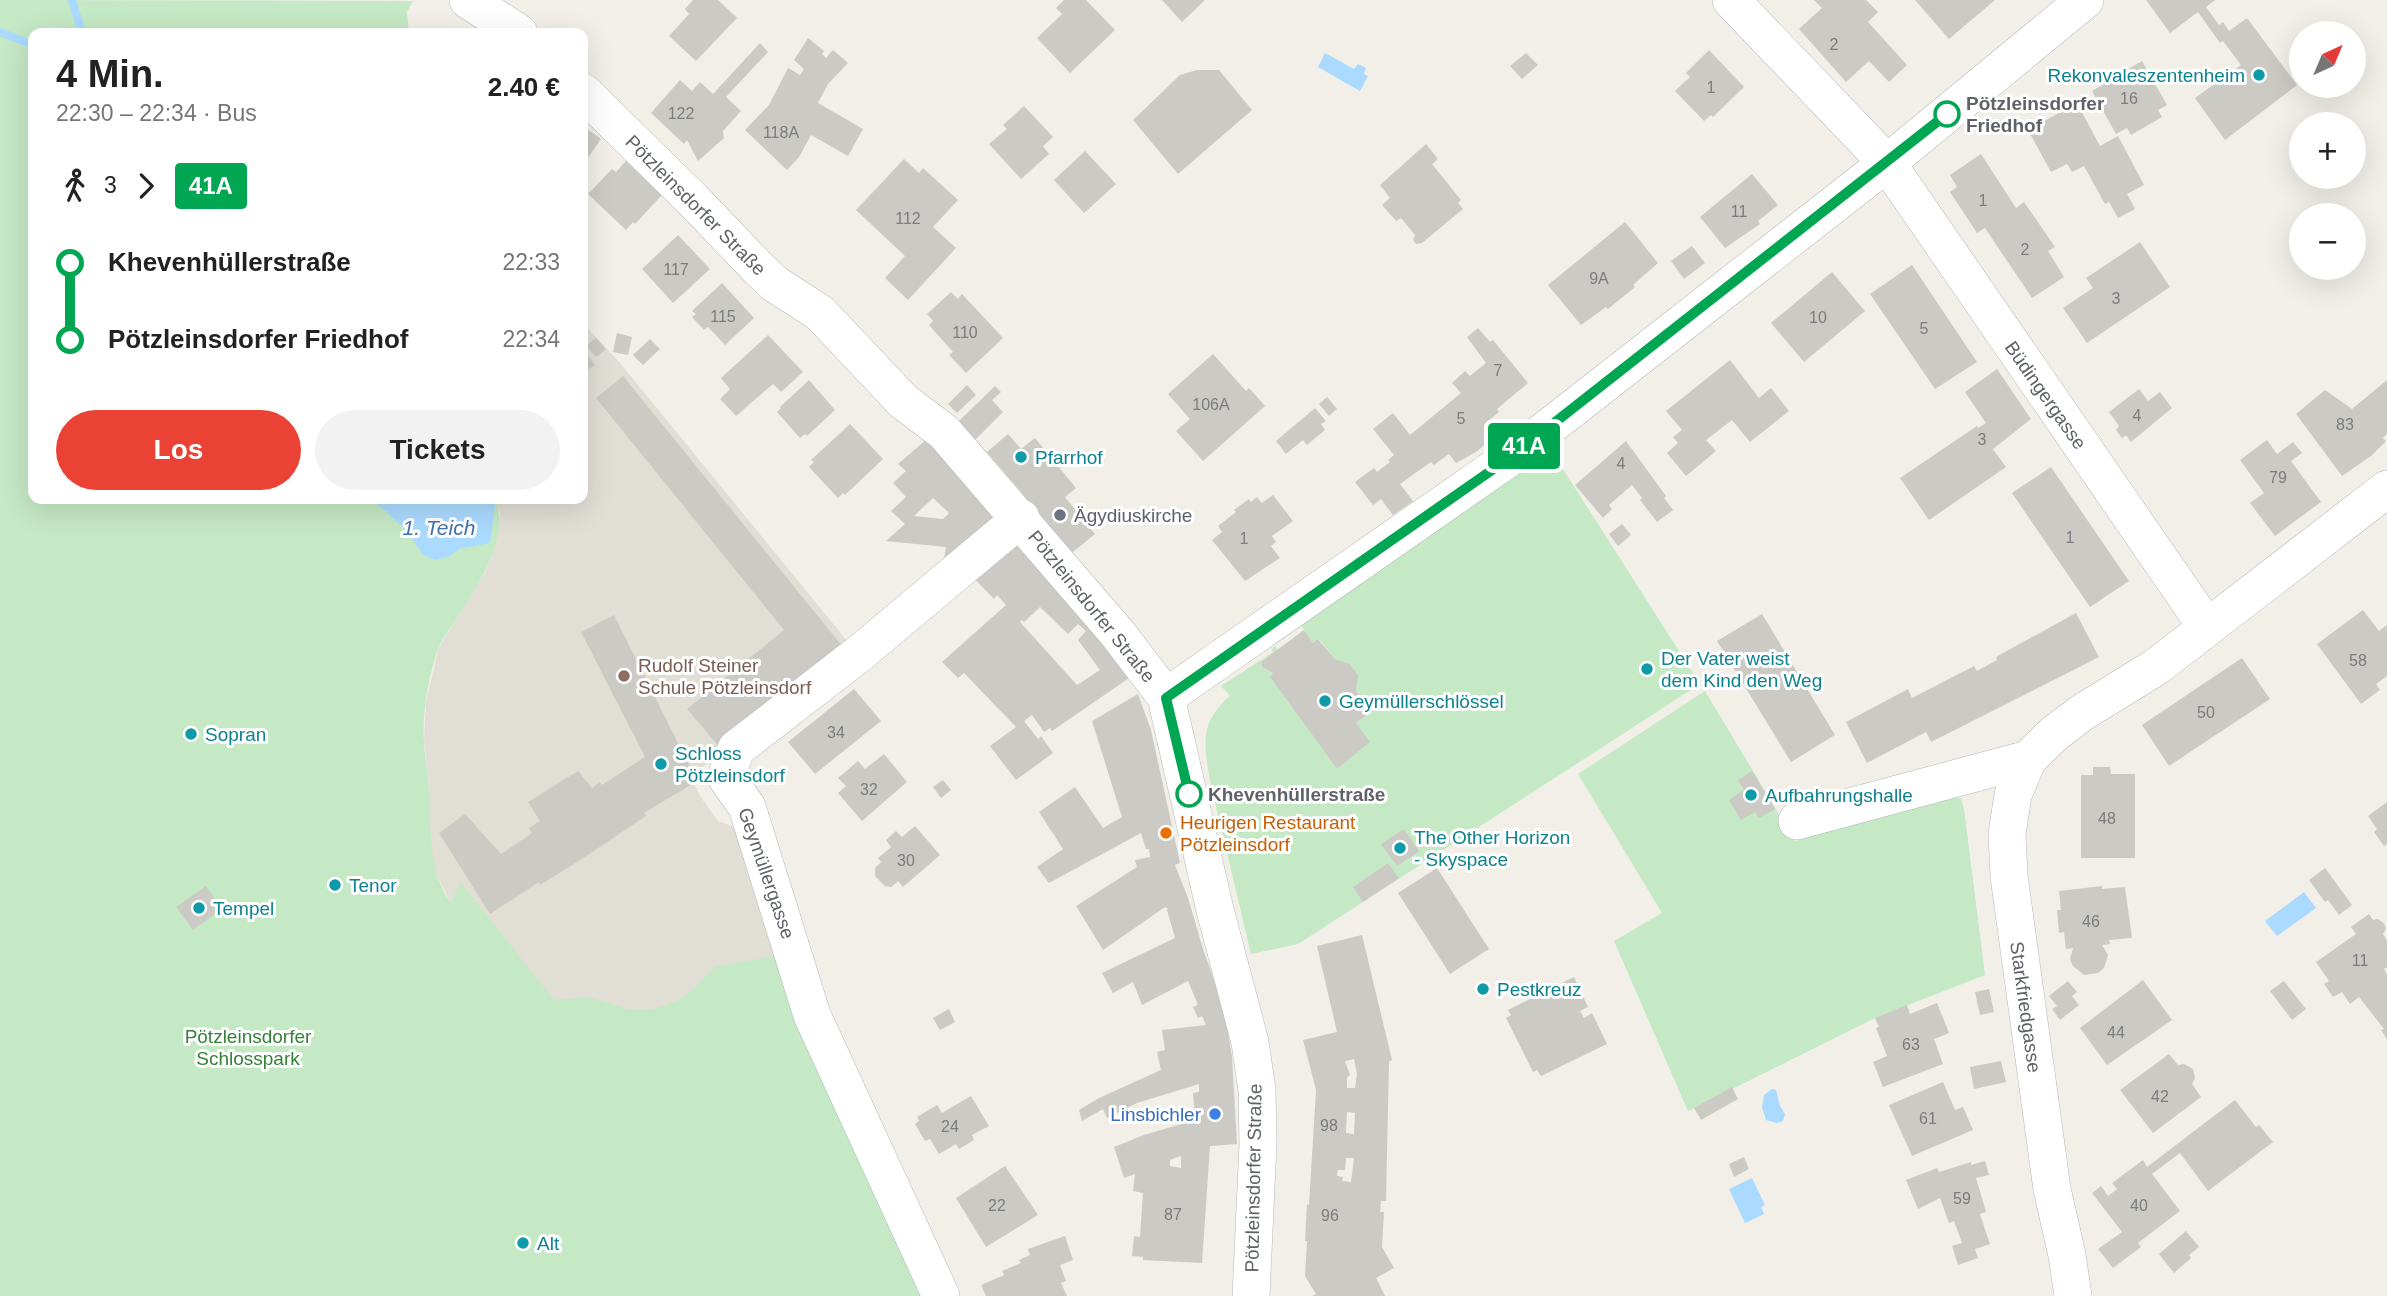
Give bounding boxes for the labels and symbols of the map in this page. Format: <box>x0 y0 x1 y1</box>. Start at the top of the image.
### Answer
north arrow <box>2289 21 2366 98</box>
house number: 2 <box>1830 36 1839 53</box>
place label: Rekonvaleszentenheim <box>2047 65 2245 86</box>
marker: Rekonvaleszentenheim <box>2251 67 2267 83</box>
house number: 1 <box>1707 79 1716 96</box>
house number: 16 <box>2120 90 2138 107</box>
place label: Pötzleinsdorfer Friedhof <box>1966 93 2105 136</box>
marker: Pötzleinsdorfer Friedhof <box>1934 101 1960 127</box>
house number: 122 <box>668 105 694 122</box>
house number: 118A <box>763 124 799 141</box>
street label: Pötzleinsdorfer Straße <box>621 131 770 280</box>
house number: 1 <box>1979 192 1988 209</box>
house number: 11 <box>1731 203 1747 220</box>
house number: 112 <box>895 210 921 227</box>
house number: 2 <box>2021 241 2030 258</box>
house number: 117 <box>663 261 689 278</box>
house number: 9A <box>1589 270 1609 287</box>
house number: 3 <box>2112 290 2121 307</box>
house number: 115 <box>710 308 736 325</box>
house number: 10 <box>1809 309 1827 326</box>
house number: 5 <box>1920 320 1929 337</box>
house number: 110 <box>952 324 978 341</box>
street label: Büdingergasse <box>2001 337 2091 453</box>
house number: 7 <box>1494 362 1503 379</box>
house number: 106A <box>1192 396 1230 413</box>
house number: 4 <box>2133 407 2142 424</box>
house number: 5 <box>1457 410 1466 427</box>
house number: 83 <box>2336 416 2354 433</box>
line badge: 41A <box>1484 423 1564 469</box>
house number: 3 <box>1978 431 1987 448</box>
place label: Pfarrhof <box>1035 447 1103 468</box>
marker: Pfarrhof <box>1013 449 1029 465</box>
house number: 4 <box>1617 455 1626 472</box>
house number: 79 <box>2269 469 2287 486</box>
place label: Ägydiuskirche <box>1074 505 1192 526</box>
marker: Ägydiuskirche <box>1052 507 1068 523</box>
water label: 1. Teich <box>403 516 475 539</box>
street label: Pötzleinsdorfer Straße <box>1024 526 1159 686</box>
house number: 1 <box>2066 529 2075 546</box>
house number: 1 <box>1240 530 1249 547</box>
place label: Der Vater weist dem Kind den Weg <box>1661 648 1822 691</box>
house number: 58 <box>2349 652 2367 669</box>
place label: Rudolf Steiner Schule Pötzleinsdorf <box>638 655 812 698</box>
marker: Der Vater weist dem Kind den Weg <box>1639 661 1655 677</box>
marker: Rudolf Steiner Schule Pötzleinsdorf <box>616 668 632 684</box>
place label: Geymüllerschlössel <box>1339 691 1504 712</box>
marker: Geymüllerschlössel <box>1317 693 1333 709</box>
house number: 50 <box>2197 704 2215 721</box>
place label: Sopran <box>205 724 266 745</box>
house number: 34 <box>827 724 845 741</box>
marker: Sopran <box>183 726 199 742</box>
place label: Schloss Pötzleinsdorf <box>675 743 786 786</box>
marker: Schloss Pötzleinsdorf <box>653 756 669 772</box>
house number: 32 <box>860 781 878 798</box>
marker: Khevenhüllerstraße <box>1176 781 1202 807</box>
place label: Khevenhüllerstraße <box>1208 784 1385 805</box>
place label: Aufbahrungshalle <box>1765 785 1913 806</box>
marker: Aufbahrungshalle <box>1743 787 1759 803</box>
street label: Geymüllergasse <box>734 805 799 941</box>
house number: 48 <box>2098 810 2116 827</box>
place label: Heurigen Restaurant Pötzleinsdorf <box>1180 812 1356 855</box>
marker: Heurigen Restaurant Pötzleinsdorf <box>1158 825 1174 841</box>
place label: The Other Horizon - Skyspace <box>1414 827 1570 870</box>
marker: The Other Horizon - Skyspace <box>1392 840 1408 856</box>
house number: 30 <box>897 852 915 869</box>
place label: Tenor <box>349 875 397 896</box>
marker: Tenor <box>327 877 343 893</box>
place label: Tempel <box>213 898 274 919</box>
marker: Tempel <box>191 900 207 916</box>
house number: 46 <box>2082 913 2100 930</box>
street label: Starkfriedgasse <box>2006 940 2045 1074</box>
house number: 11 <box>2352 952 2368 969</box>
place label: Pestkreuz <box>1497 979 1581 1000</box>
marker: Pestkreuz <box>1475 981 1491 997</box>
house number: 44 <box>2107 1024 2125 1041</box>
park label: Pötzleinsdorfer Schlosspark <box>185 1026 312 1069</box>
house number: 63 <box>1902 1036 1920 1053</box>
street label: Pötzleinsdorfer Straße <box>1241 1083 1266 1273</box>
house number: 42 <box>2151 1088 2169 1105</box>
place label: Linsbichler <box>1110 1104 1202 1125</box>
marker: Linsbichler <box>1207 1106 1223 1122</box>
house number: 61 <box>1919 1110 1937 1127</box>
house number: 98 <box>1320 1117 1338 1134</box>
house number: 24 <box>941 1118 959 1135</box>
house number: 59 <box>1953 1190 1971 1207</box>
house number: 22 <box>988 1197 1006 1214</box>
house number: 40 <box>2130 1197 2148 1214</box>
house number: 87 <box>1164 1206 1182 1223</box>
house number: 96 <box>1321 1207 1339 1224</box>
place label: Alt <box>537 1233 560 1254</box>
marker: Alt <box>515 1235 531 1251</box>

